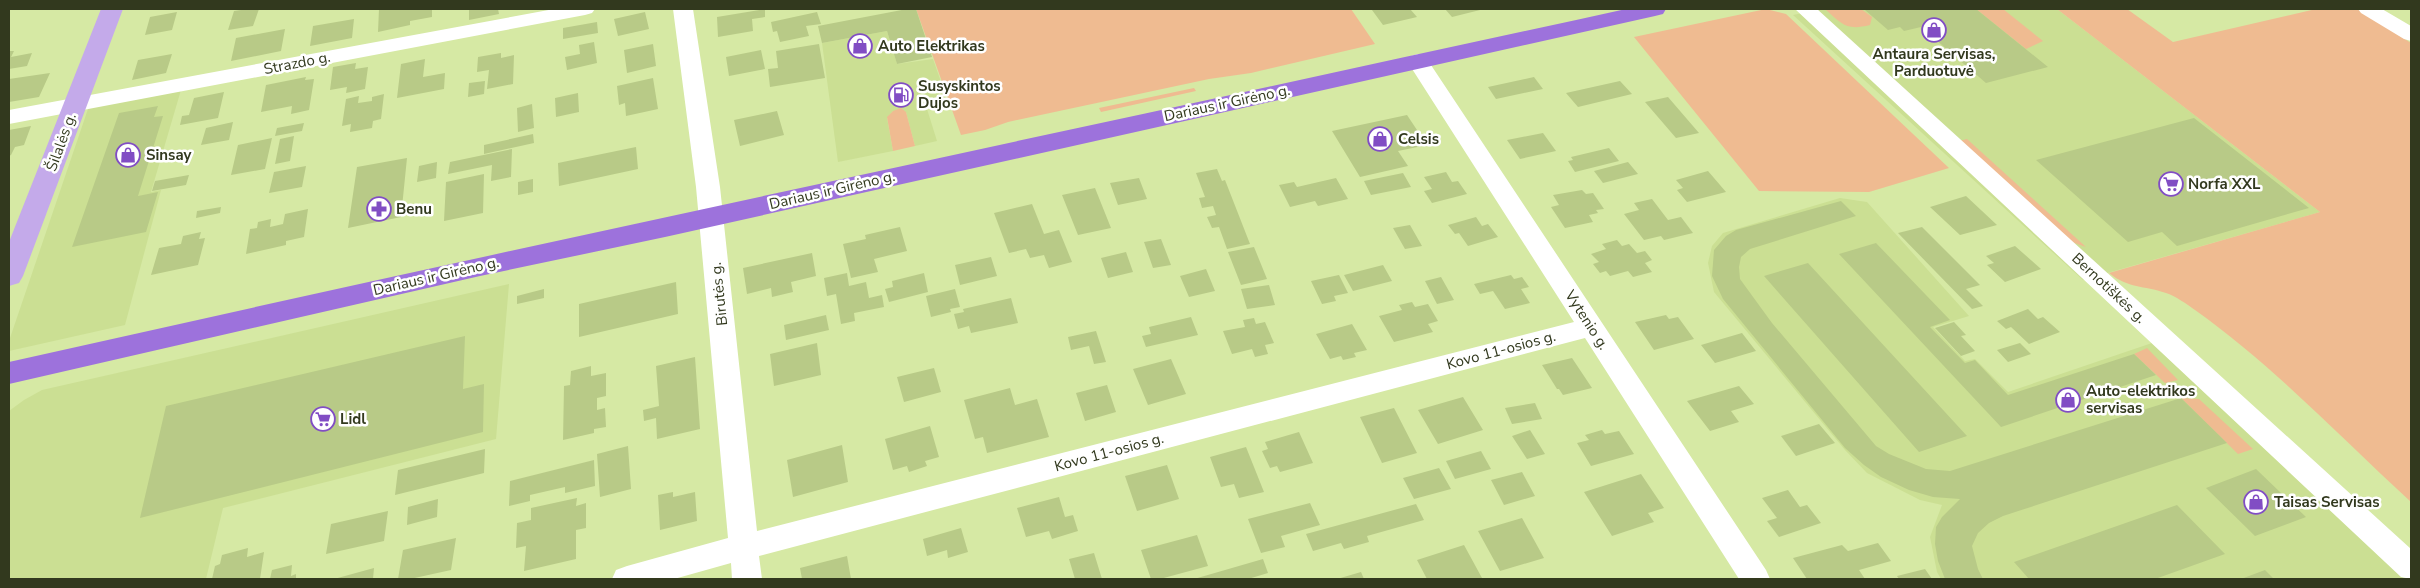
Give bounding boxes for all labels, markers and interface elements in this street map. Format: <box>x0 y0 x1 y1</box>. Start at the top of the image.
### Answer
shop icon: Antaura Servisas, Parduotuvė <box>1921 17 1947 43</box>
shop icon: Auto Elektrikas <box>847 33 873 59</box>
place label: Auto Elektrikas <box>878 36 985 56</box>
place label: Antaura Servisas, Parduotuvė <box>1873 44 1995 81</box>
street label: Strazdo g. <box>262 47 332 79</box>
place label: Susyskintos Dujos <box>918 76 1001 113</box>
street label: Dariaus ir Girėno g. <box>1162 80 1292 126</box>
fuel station icon: Susyskintos Dujos <box>888 82 914 108</box>
street label: Šilalės g. <box>40 110 81 174</box>
shop icon: Celsis <box>1367 126 1393 152</box>
place label: Celsis <box>1398 129 1439 149</box>
shop icon: Sinsay <box>115 142 141 168</box>
place label: Sinsay <box>146 145 192 165</box>
street label: Dariaus ir Girėno g. <box>767 166 897 214</box>
supermarket icon: Norfa XXL <box>2158 171 2184 197</box>
place label: Norfa XXL <box>2188 174 2261 194</box>
pharmacy icon: Benu <box>366 196 392 222</box>
place label: Benu <box>396 199 432 219</box>
street label: Bernotiškės g. <box>2068 248 2150 328</box>
street label: Dariaus ir Girėno g. <box>371 252 501 300</box>
street label: Birutės g. <box>706 261 732 327</box>
street label: Vytenio g. <box>1560 285 1614 354</box>
street label: Kovo 11-osios g. <box>1444 326 1558 374</box>
place label: Auto-elektrikos servisas <box>2086 381 2195 418</box>
shop icon: Auto-elektrikos servisas <box>2055 387 2081 413</box>
supermarket icon: Lidl <box>310 406 336 432</box>
place label: Lidl <box>340 409 366 429</box>
street label: Kovo 11-osios g. <box>1052 428 1166 476</box>
shop icon: Taisas Servisas <box>2243 489 2269 515</box>
place label: Taisas Servisas <box>2274 492 2380 512</box>

